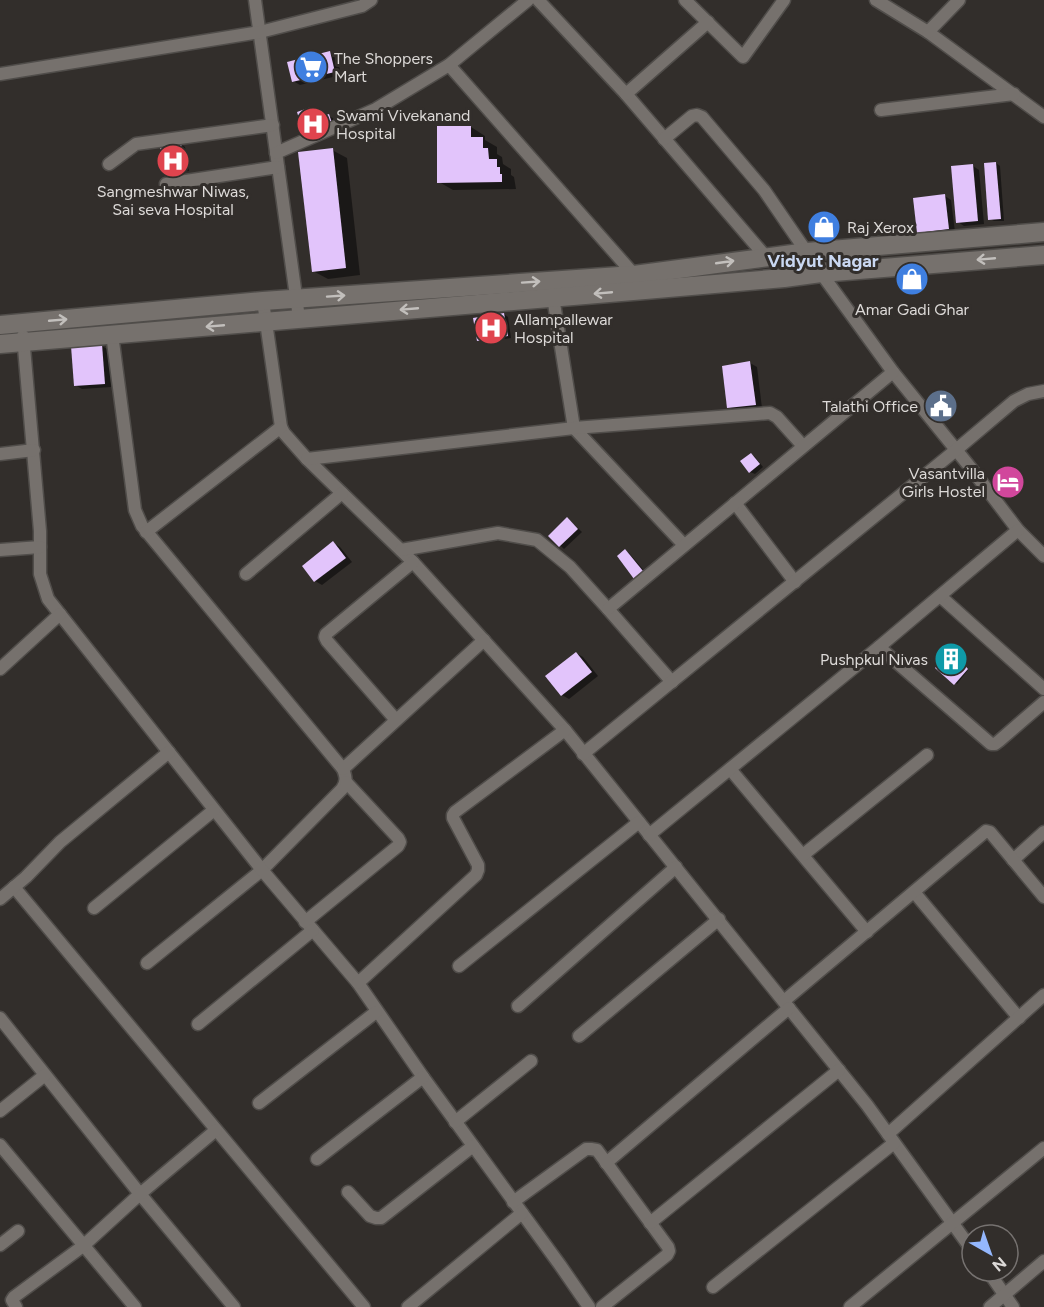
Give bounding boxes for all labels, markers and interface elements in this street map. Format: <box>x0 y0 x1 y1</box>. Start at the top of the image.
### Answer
supermarket icon: The Shoppers Mart <box>293 49 329 85</box>
place label: The Shoppers Mart <box>334 49 433 86</box>
hospital icon: Swami Vivekanand Hospital <box>295 106 331 142</box>
place label: Swami Vivekanand Hospital <box>336 106 470 143</box>
hospital icon: Sangmeshwar Niwas, Sai seva Hospital <box>155 143 191 179</box>
place label: Sangmeshwar Niwas, Sai seva Hospital <box>97 182 249 219</box>
shop icon: Raj Xerox <box>806 209 842 245</box>
place label: Raj Xerox <box>847 218 914 237</box>
district label: Vidyut Nagar <box>767 250 879 272</box>
one-way arrow <box>976 254 996 265</box>
one-way arrow <box>714 257 734 268</box>
shop icon: Amar Gadi Ghar <box>894 261 930 297</box>
one-way arrow <box>520 276 540 287</box>
one-way arrow <box>594 288 614 299</box>
one-way arrow <box>326 290 346 301</box>
place label: Amar Gadi Ghar <box>855 300 970 319</box>
one-way arrow <box>399 304 419 315</box>
hospital icon: Allampallewar Hospital <box>473 310 509 346</box>
place label: Allampallewar Hospital <box>514 310 613 347</box>
one-way arrow <box>48 314 68 325</box>
one-way arrow <box>205 321 225 332</box>
public building icon: Talathi Office <box>923 388 959 424</box>
place label: Talathi Office <box>822 397 918 416</box>
place label: Vasantvilla Girls Hostel <box>902 464 985 501</box>
hotel icon: Vasantvilla Girls Hostel <box>990 464 1026 500</box>
building icon: Pushpkul Nivas <box>933 641 969 677</box>
place label: Pushpkul Nivas <box>820 650 928 669</box>
north arrow <box>960 1223 1020 1283</box>
text: N <box>988 1253 1010 1275</box>

